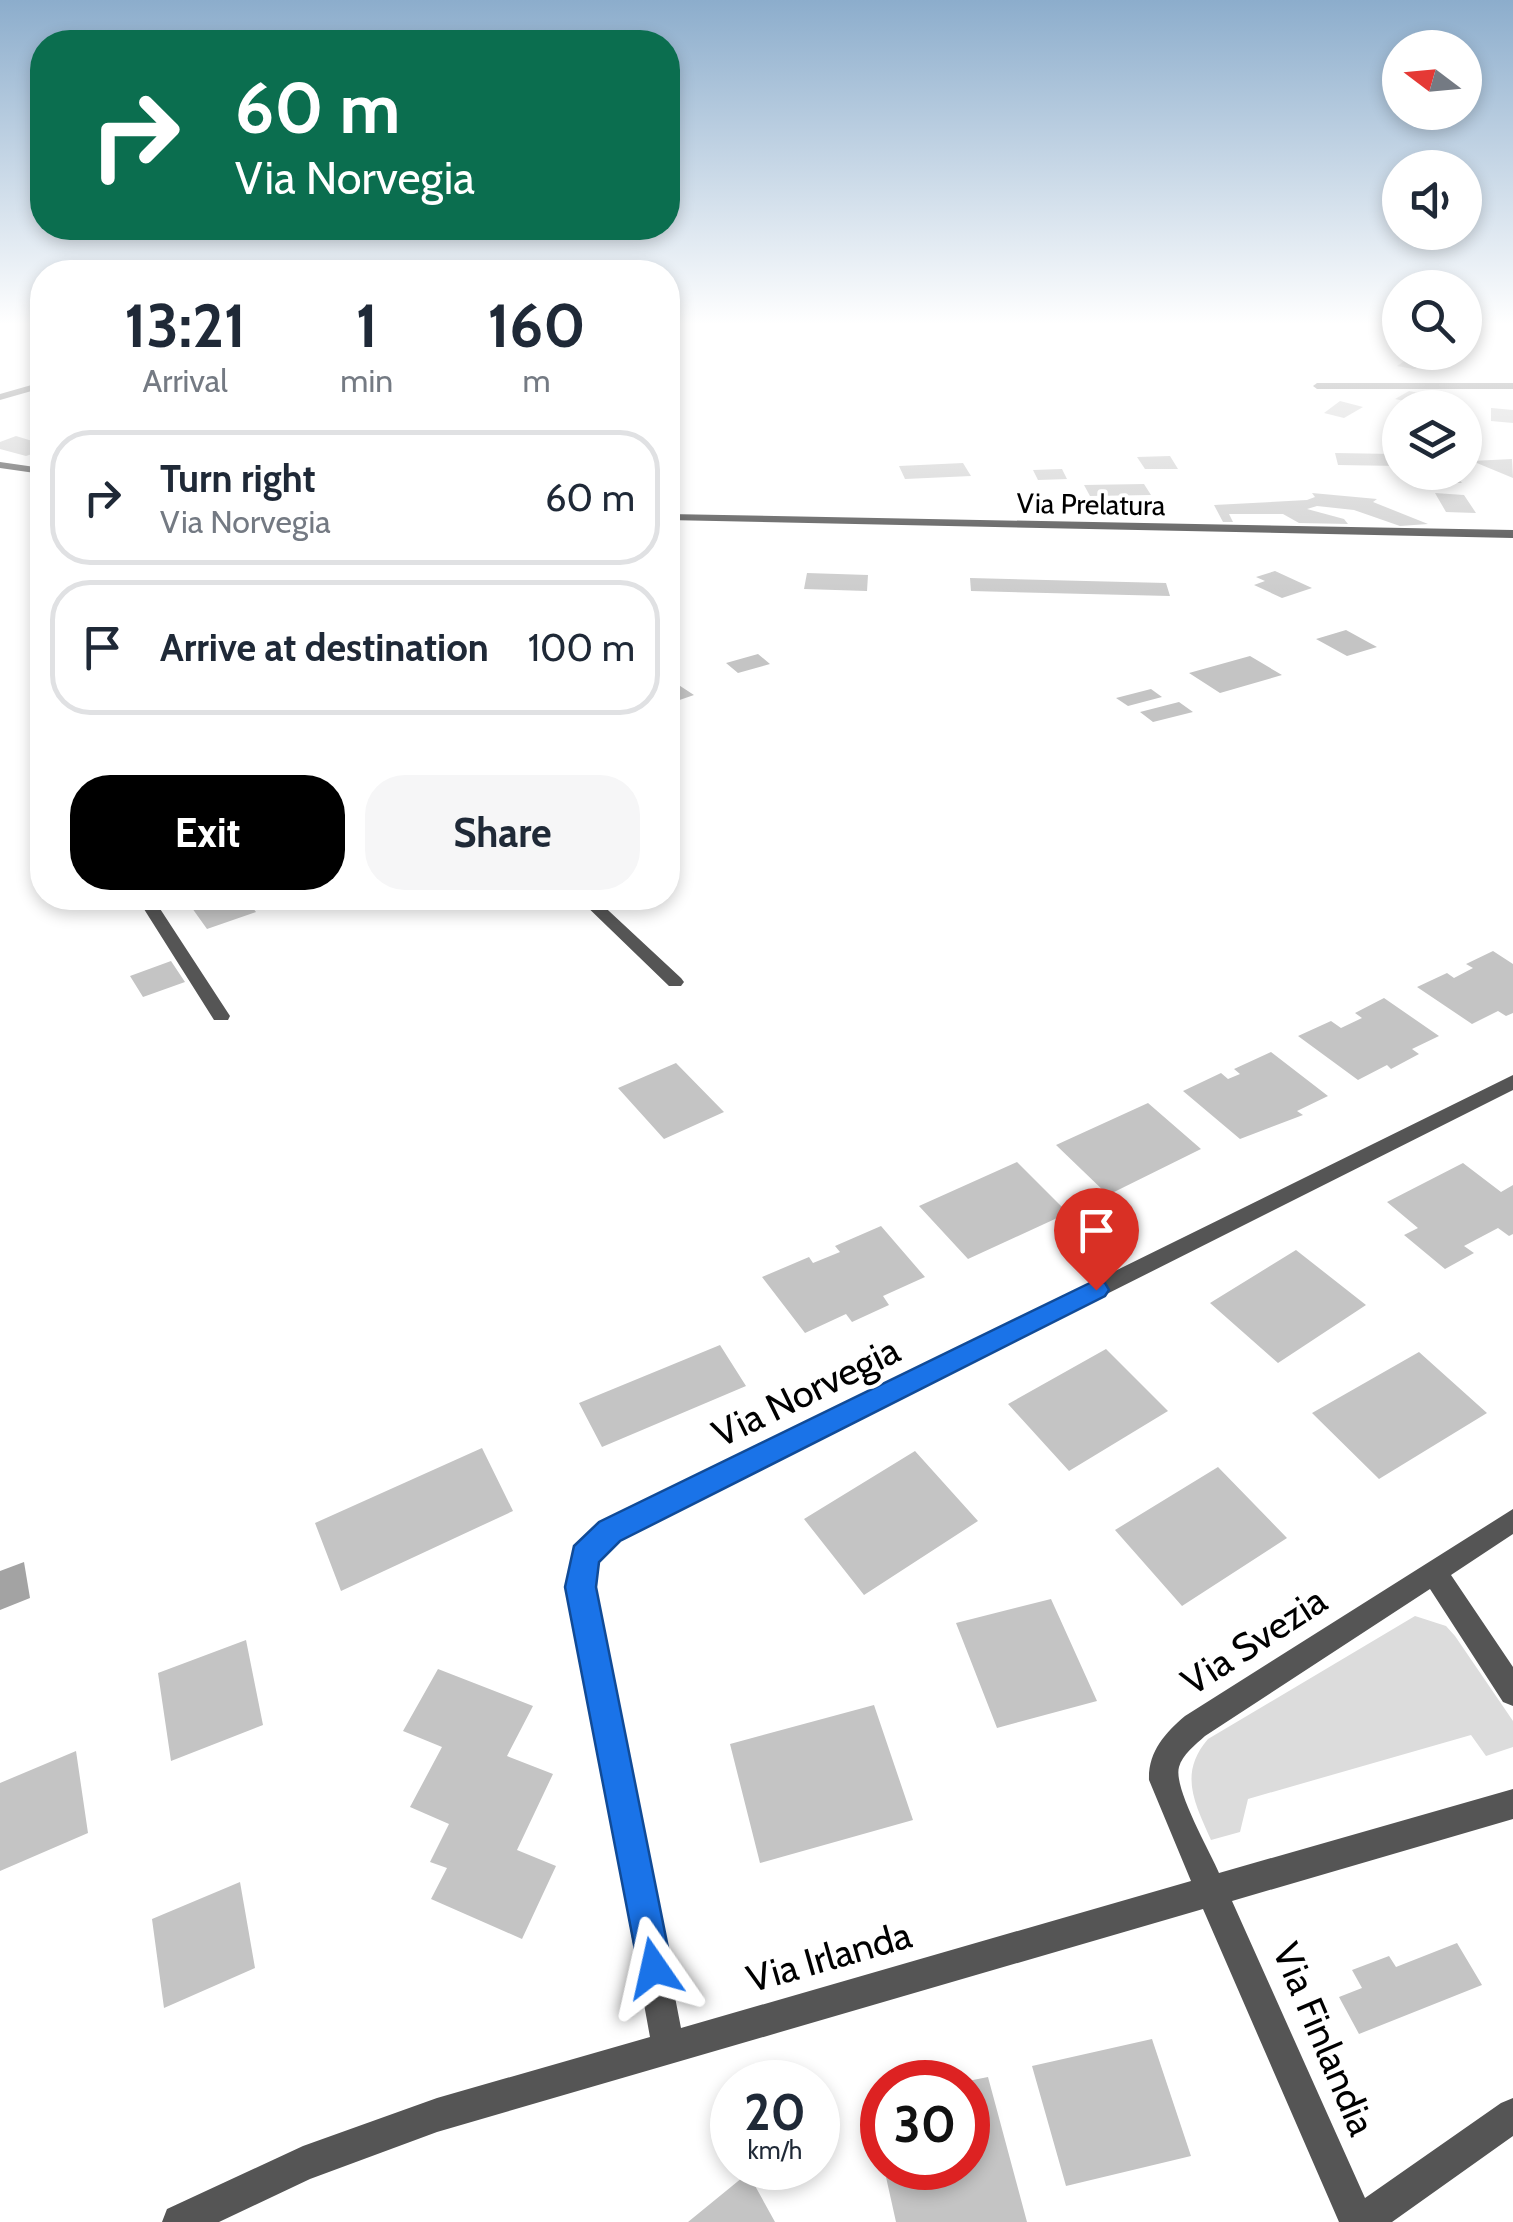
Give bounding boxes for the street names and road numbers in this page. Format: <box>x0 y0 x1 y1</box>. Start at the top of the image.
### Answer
street label: Via Prelatura <box>1016 486 1166 522</box>
street label: Via Norvegia <box>704 1326 907 1457</box>
street label: Via Svezia <box>1172 1576 1335 1705</box>
street label: Via Irlanda <box>741 1911 916 2002</box>
street label: Via Finlandia <box>1263 1936 1386 2142</box>

